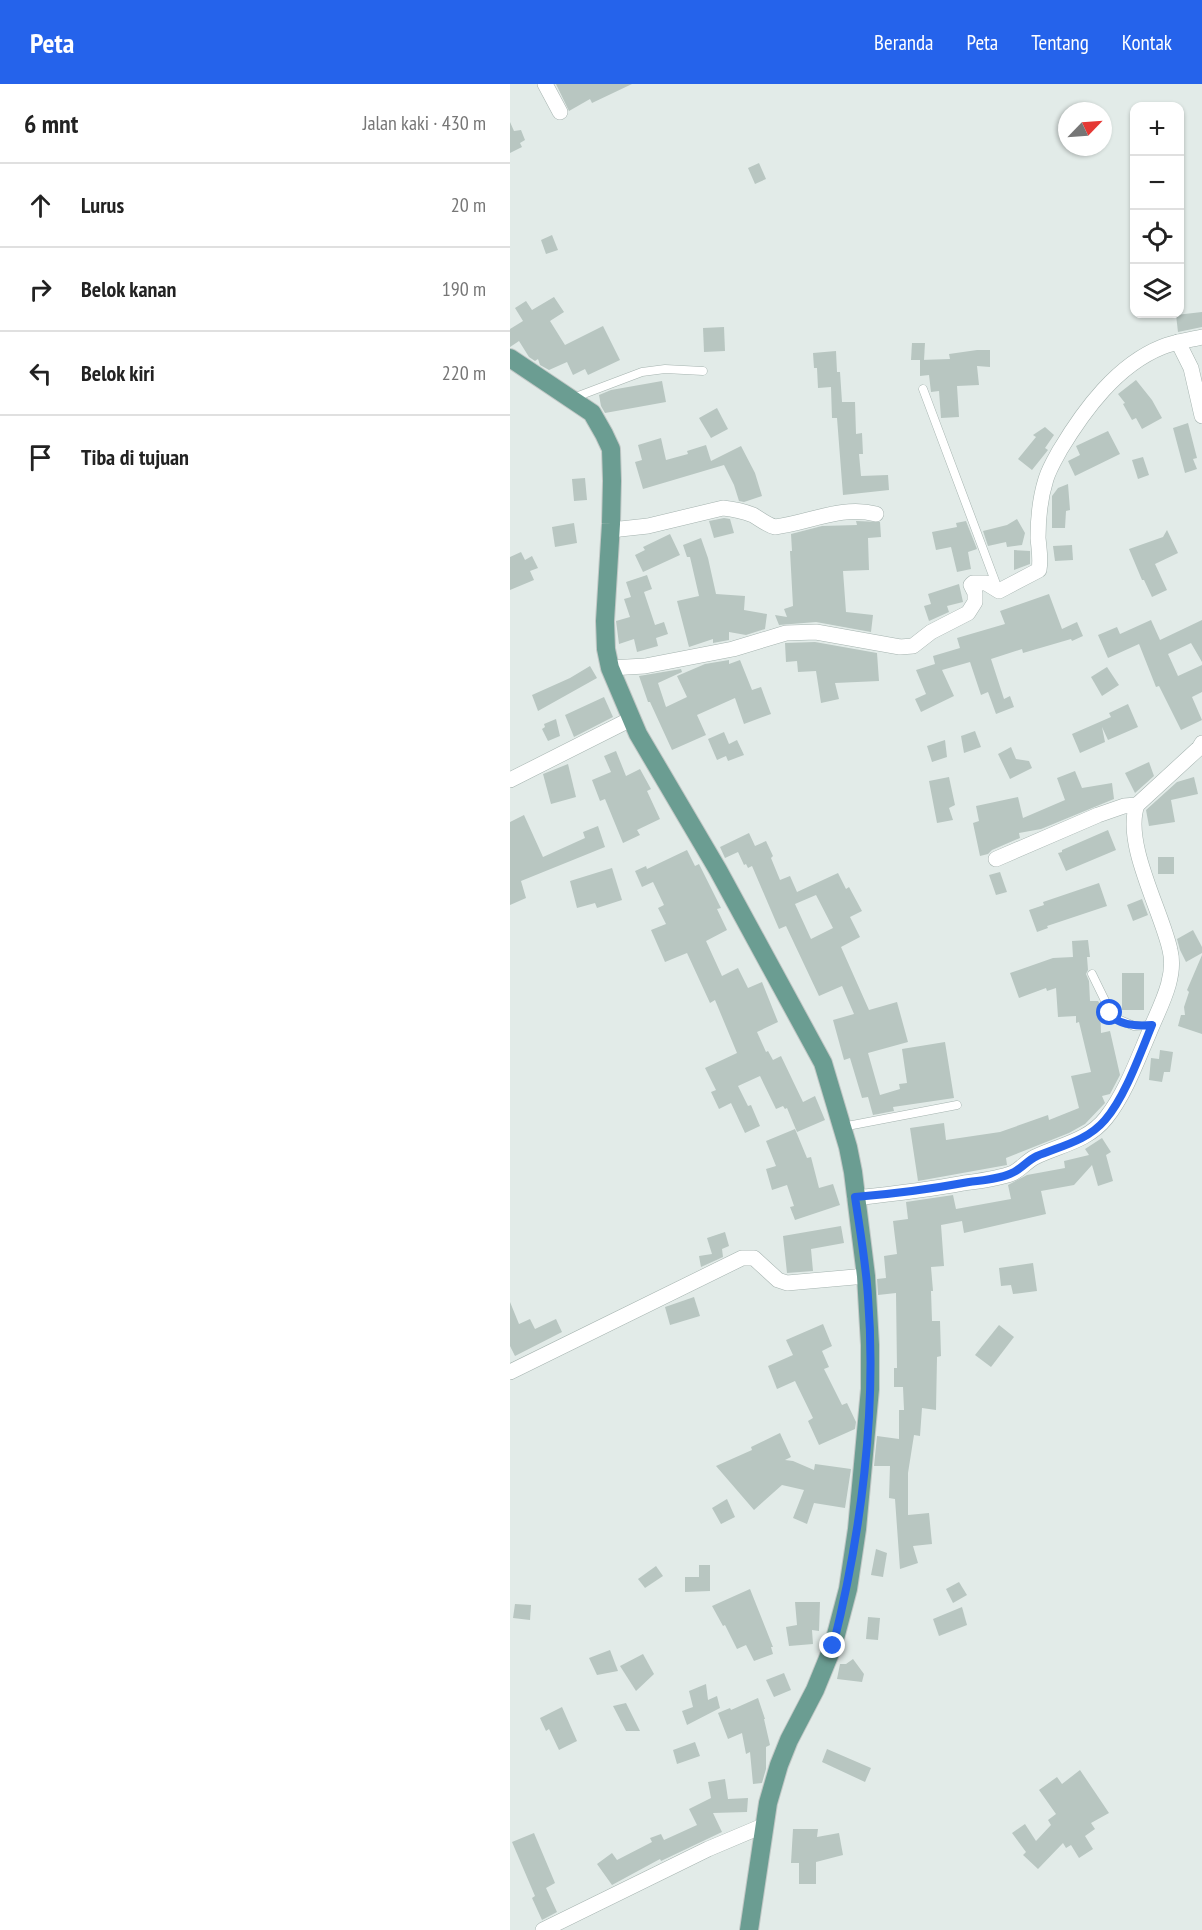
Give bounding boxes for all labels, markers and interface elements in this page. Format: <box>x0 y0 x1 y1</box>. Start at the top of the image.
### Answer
text: Peta <box>30 24 74 61</box>
text: Beranda <box>874 29 934 56</box>
text: Peta <box>967 29 998 56</box>
text: Tentang <box>1031 29 1089 56</box>
text: Kontak <box>1122 29 1172 56</box>
north arrow <box>1058 102 1112 156</box>
map controls <box>1130 102 1184 318</box>
button: + <box>1130 102 1184 156</box>
text: 6 mnt <box>24 107 78 140</box>
text: Jalan kaki · 430 m <box>363 110 486 136</box>
button: − <box>1130 156 1184 210</box>
icon: ahead <box>24 189 57 222</box>
text: Lurus <box>81 191 124 219</box>
text: 20 m <box>451 192 486 218</box>
button: locate <box>1130 210 1184 264</box>
button: layers <box>1130 264 1184 318</box>
icon: right <box>24 273 57 306</box>
text: Belok kanan <box>81 275 176 303</box>
text: 190 m <box>442 276 486 302</box>
icon: left <box>24 357 57 390</box>
text: Belok kiri <box>81 359 155 387</box>
text: 220 m <box>442 360 486 386</box>
icon: arrive <box>24 441 57 474</box>
text: Tiba di tujuan <box>81 443 189 471</box>
route start <box>1096 999 1122 1025</box>
route end <box>819 1632 845 1658</box>

